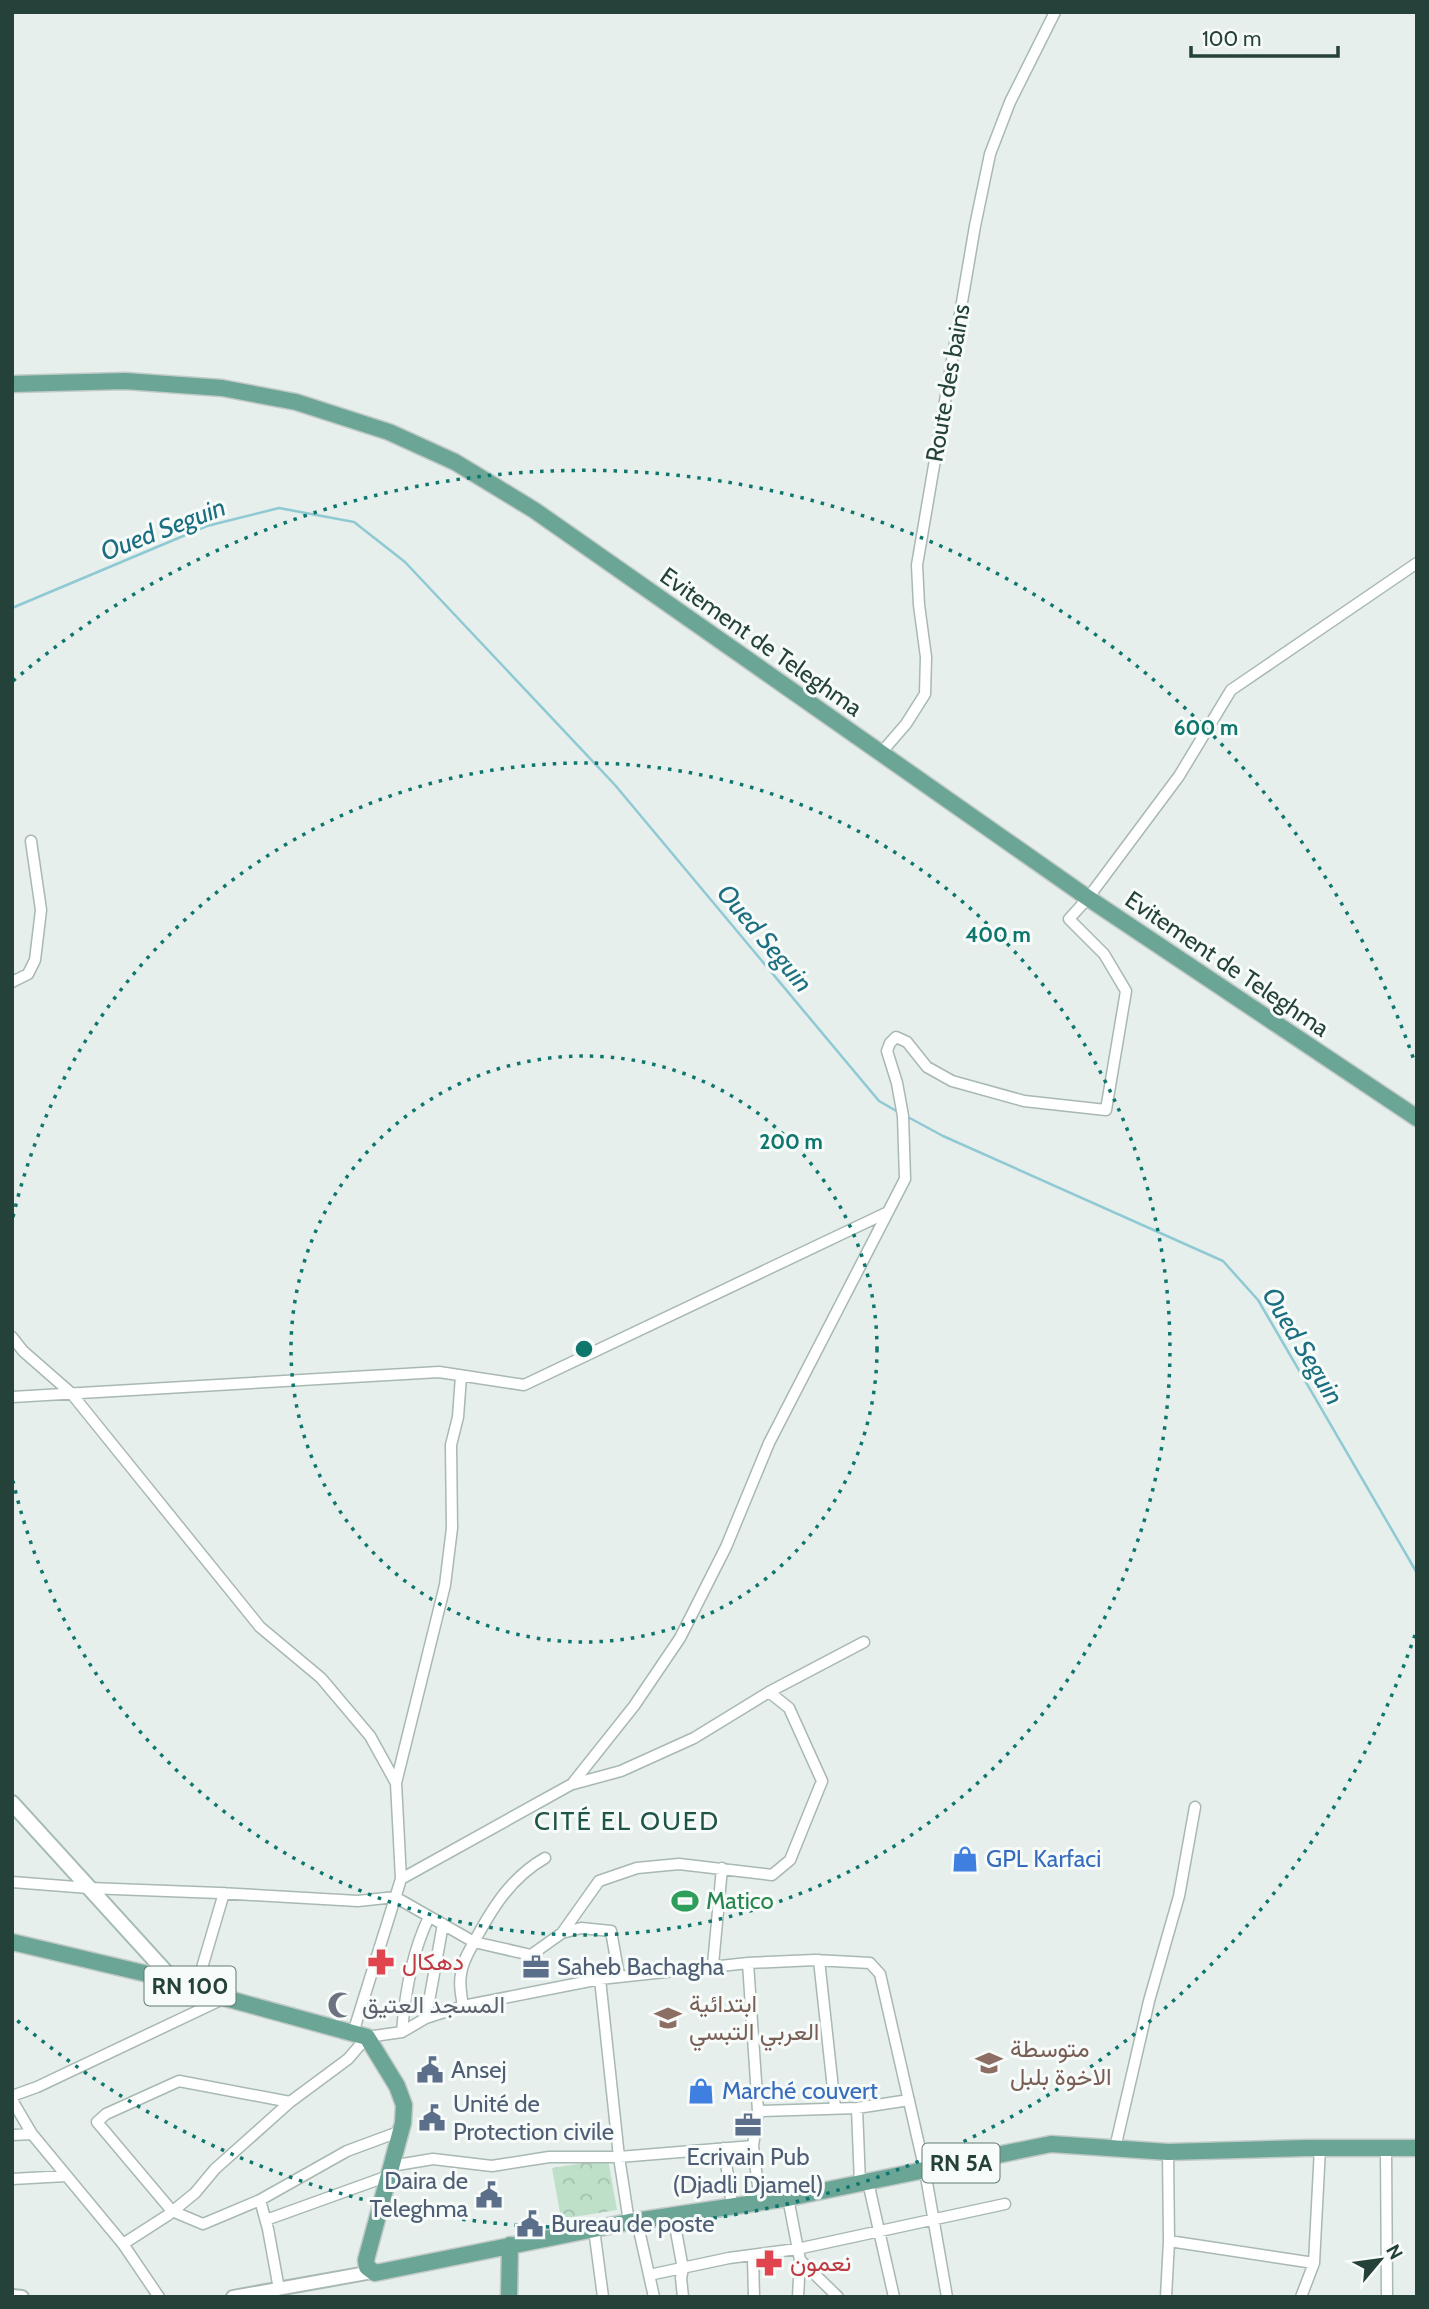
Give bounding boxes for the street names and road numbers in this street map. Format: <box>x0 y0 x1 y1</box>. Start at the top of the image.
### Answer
street label: Route des bains <box>919 302 976 464</box>
street label: Evitement de Teleghma <box>655 561 868 722</box>
street label: Evitement de Teleghma <box>1120 885 1335 1043</box>
road number: RN 100 <box>144 1966 235 2006</box>
road number: RN 5A <box>922 2144 1000 2182</box>

